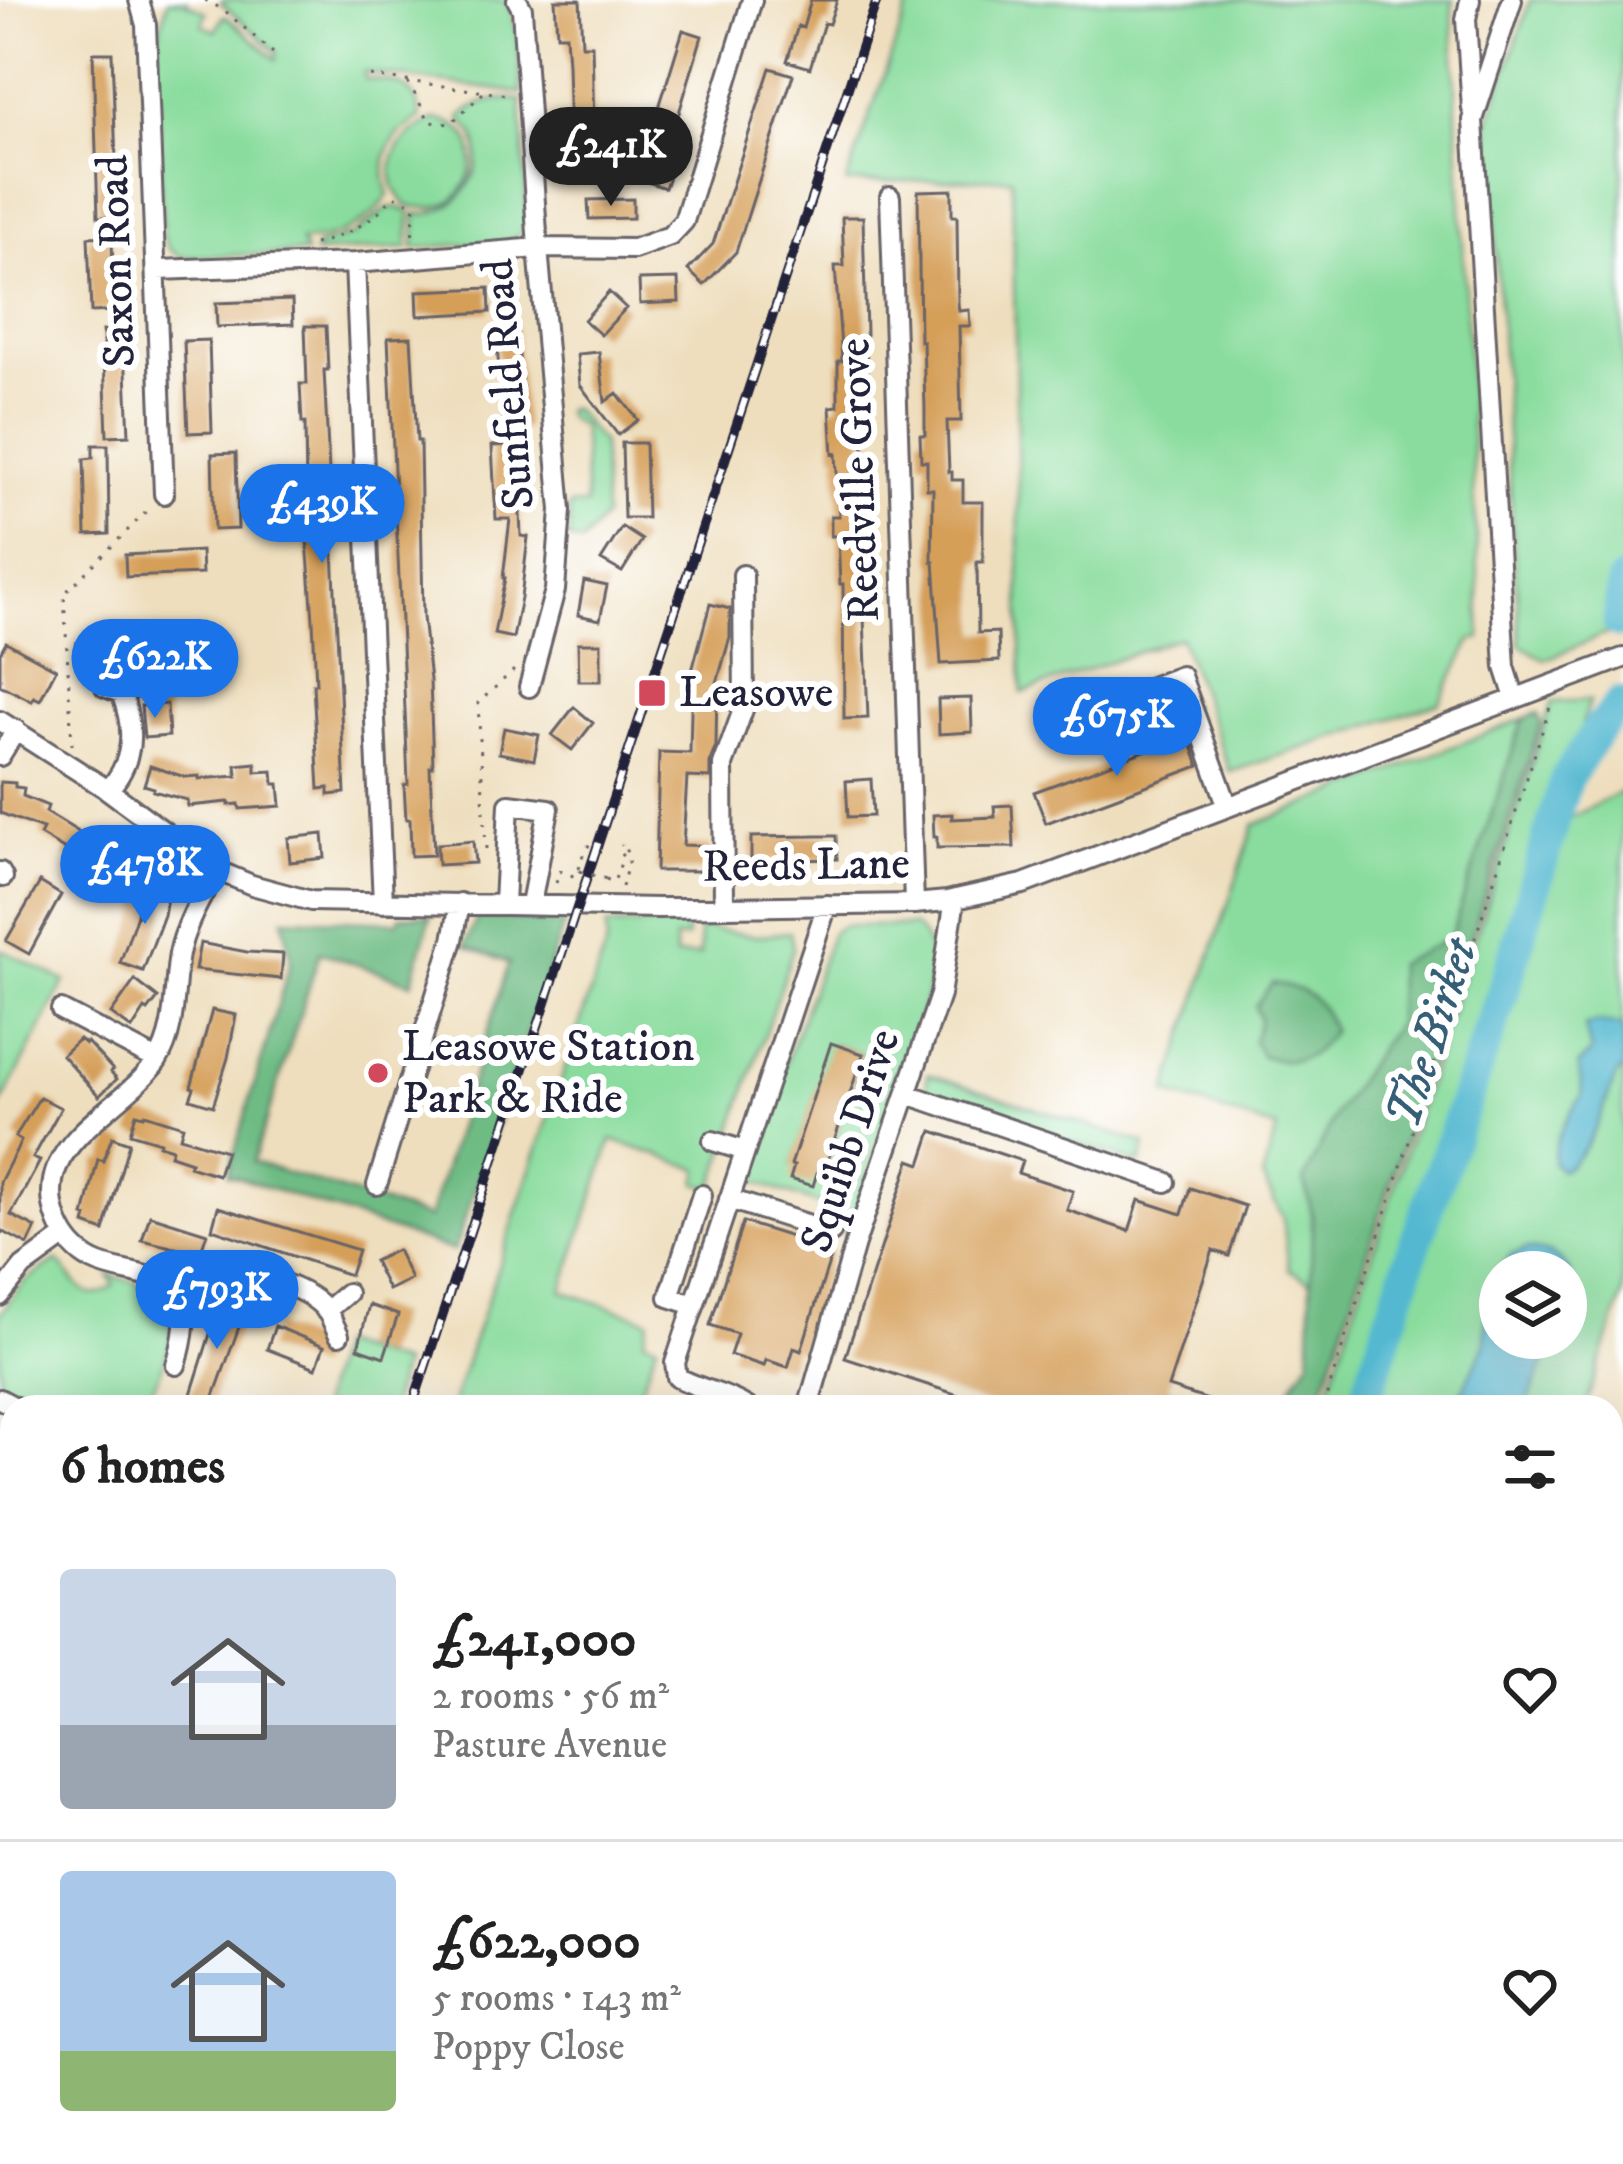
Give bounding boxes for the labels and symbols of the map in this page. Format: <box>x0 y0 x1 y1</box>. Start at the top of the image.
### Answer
pin: £241K <box>527 107 695 209</box>
street label: Saxon Road <box>85 153 149 368</box>
street label: Sunfield Road <box>470 256 548 512</box>
street label: Reedville Grove <box>827 337 893 623</box>
pin: £439K <box>238 464 406 566</box>
pin: £622K <box>71 619 239 721</box>
place label: Leasowe <box>679 665 833 721</box>
marker: Leasowe <box>636 677 668 709</box>
pin: £675K <box>1033 677 1201 779</box>
pin: £478K <box>61 825 229 927</box>
street label: Reeds Lane <box>702 836 910 896</box>
water label: The Birket <box>1374 929 1493 1136</box>
place label: Leasowe Station Park & Ride <box>402 1019 695 1127</box>
street label: Squibb Drive <box>789 1022 913 1260</box>
marker: Leasowe Station Park & Ride <box>365 1060 391 1086</box>
pin: £793K <box>133 1250 301 1352</box>

